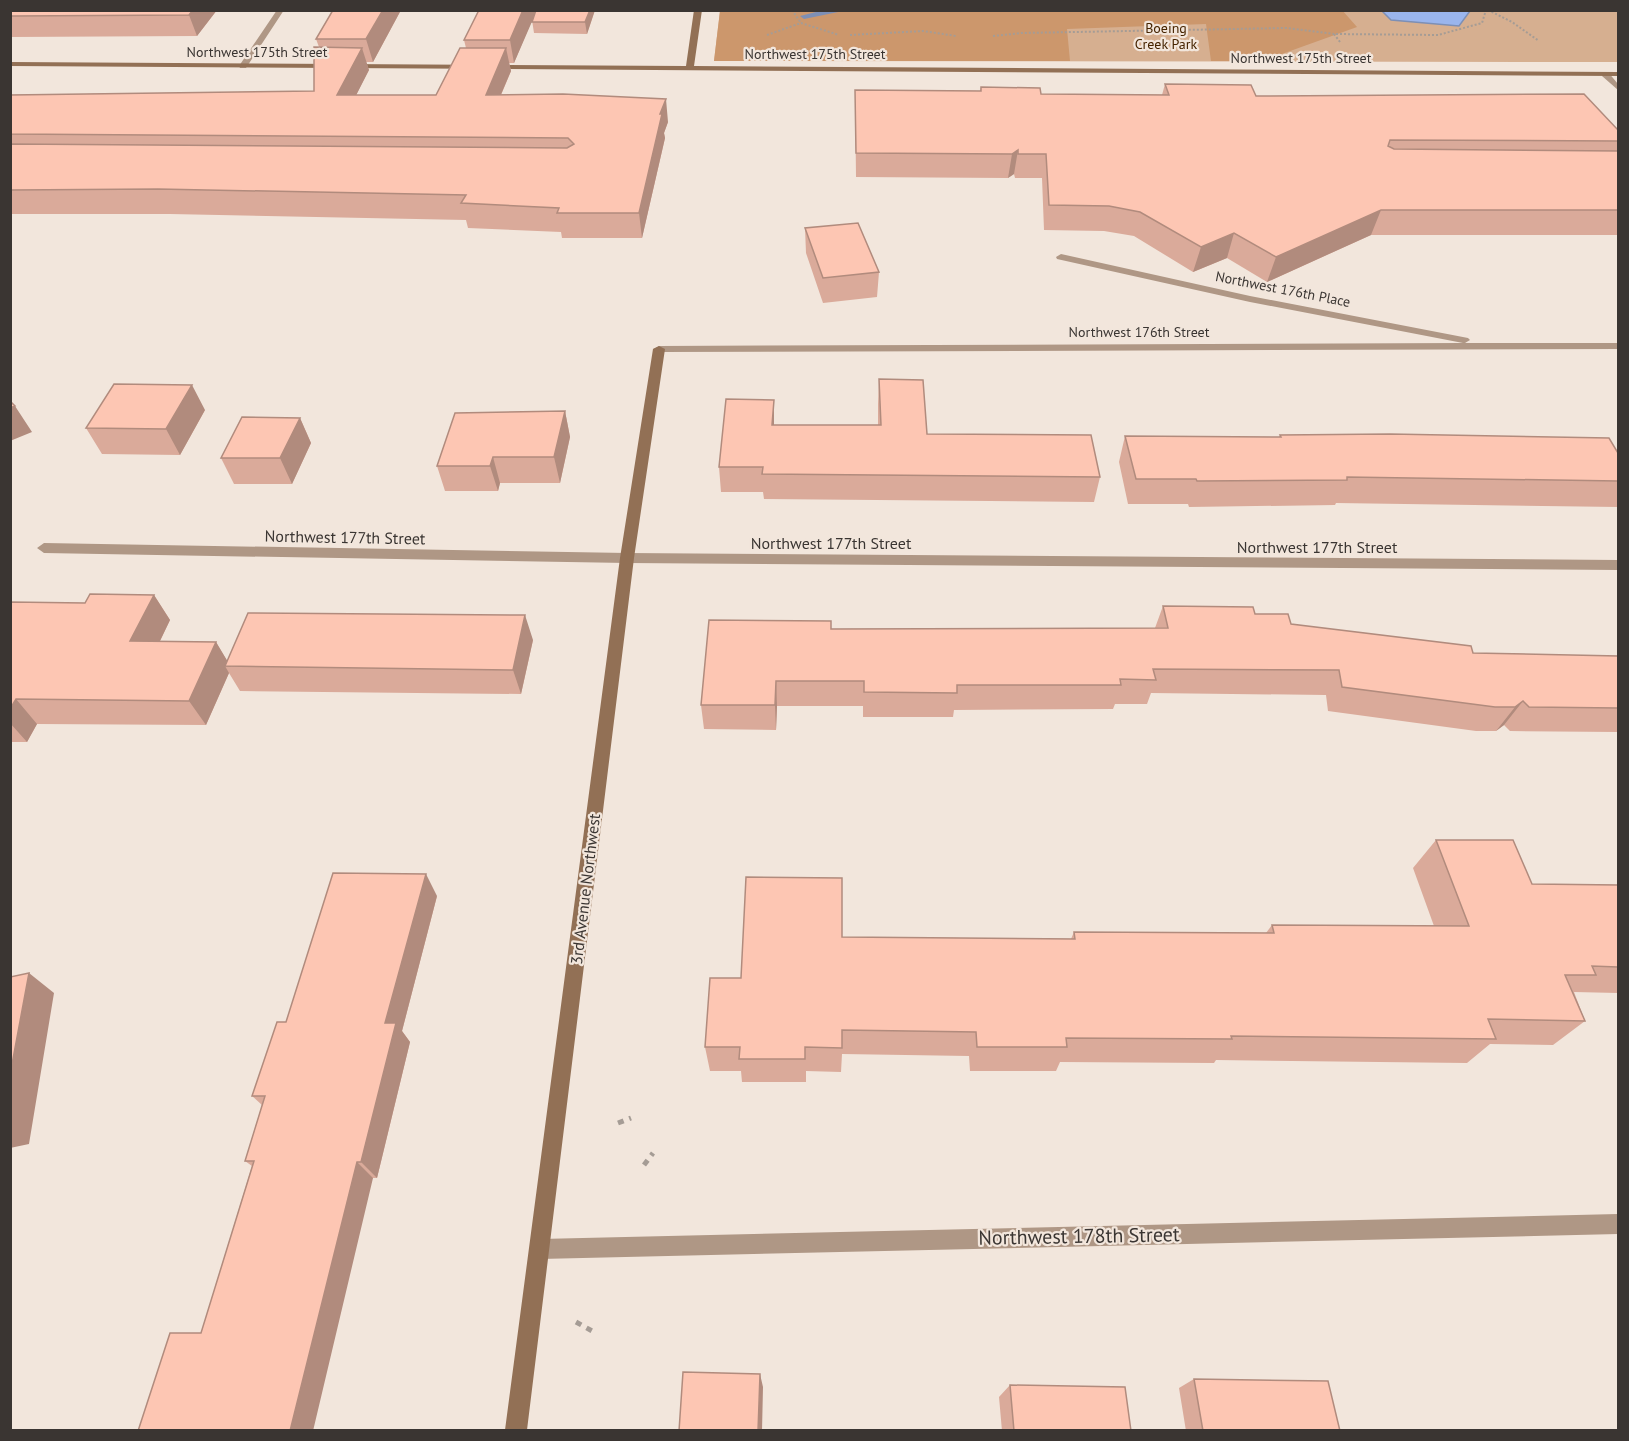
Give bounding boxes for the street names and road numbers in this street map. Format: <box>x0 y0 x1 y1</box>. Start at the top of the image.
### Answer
street label: Northwest 175th Street <box>187 43 328 61</box>
street label: Northwest 175th Street <box>745 45 886 63</box>
street label: Northwest 175th Street <box>1231 49 1372 67</box>
street label: Northwest 176th Place <box>1214 267 1352 311</box>
street label: Northwest 176th Street <box>1069 323 1210 341</box>
street label: Northwest 177th Street <box>264 526 426 548</box>
street label: Northwest 177th Street <box>751 533 912 553</box>
street label: Northwest 177th Street <box>1237 537 1398 557</box>
street label: 3rd Avenue Northwest <box>566 812 604 966</box>
street label: Northwest 178th Street <box>978 1221 1180 1251</box>

